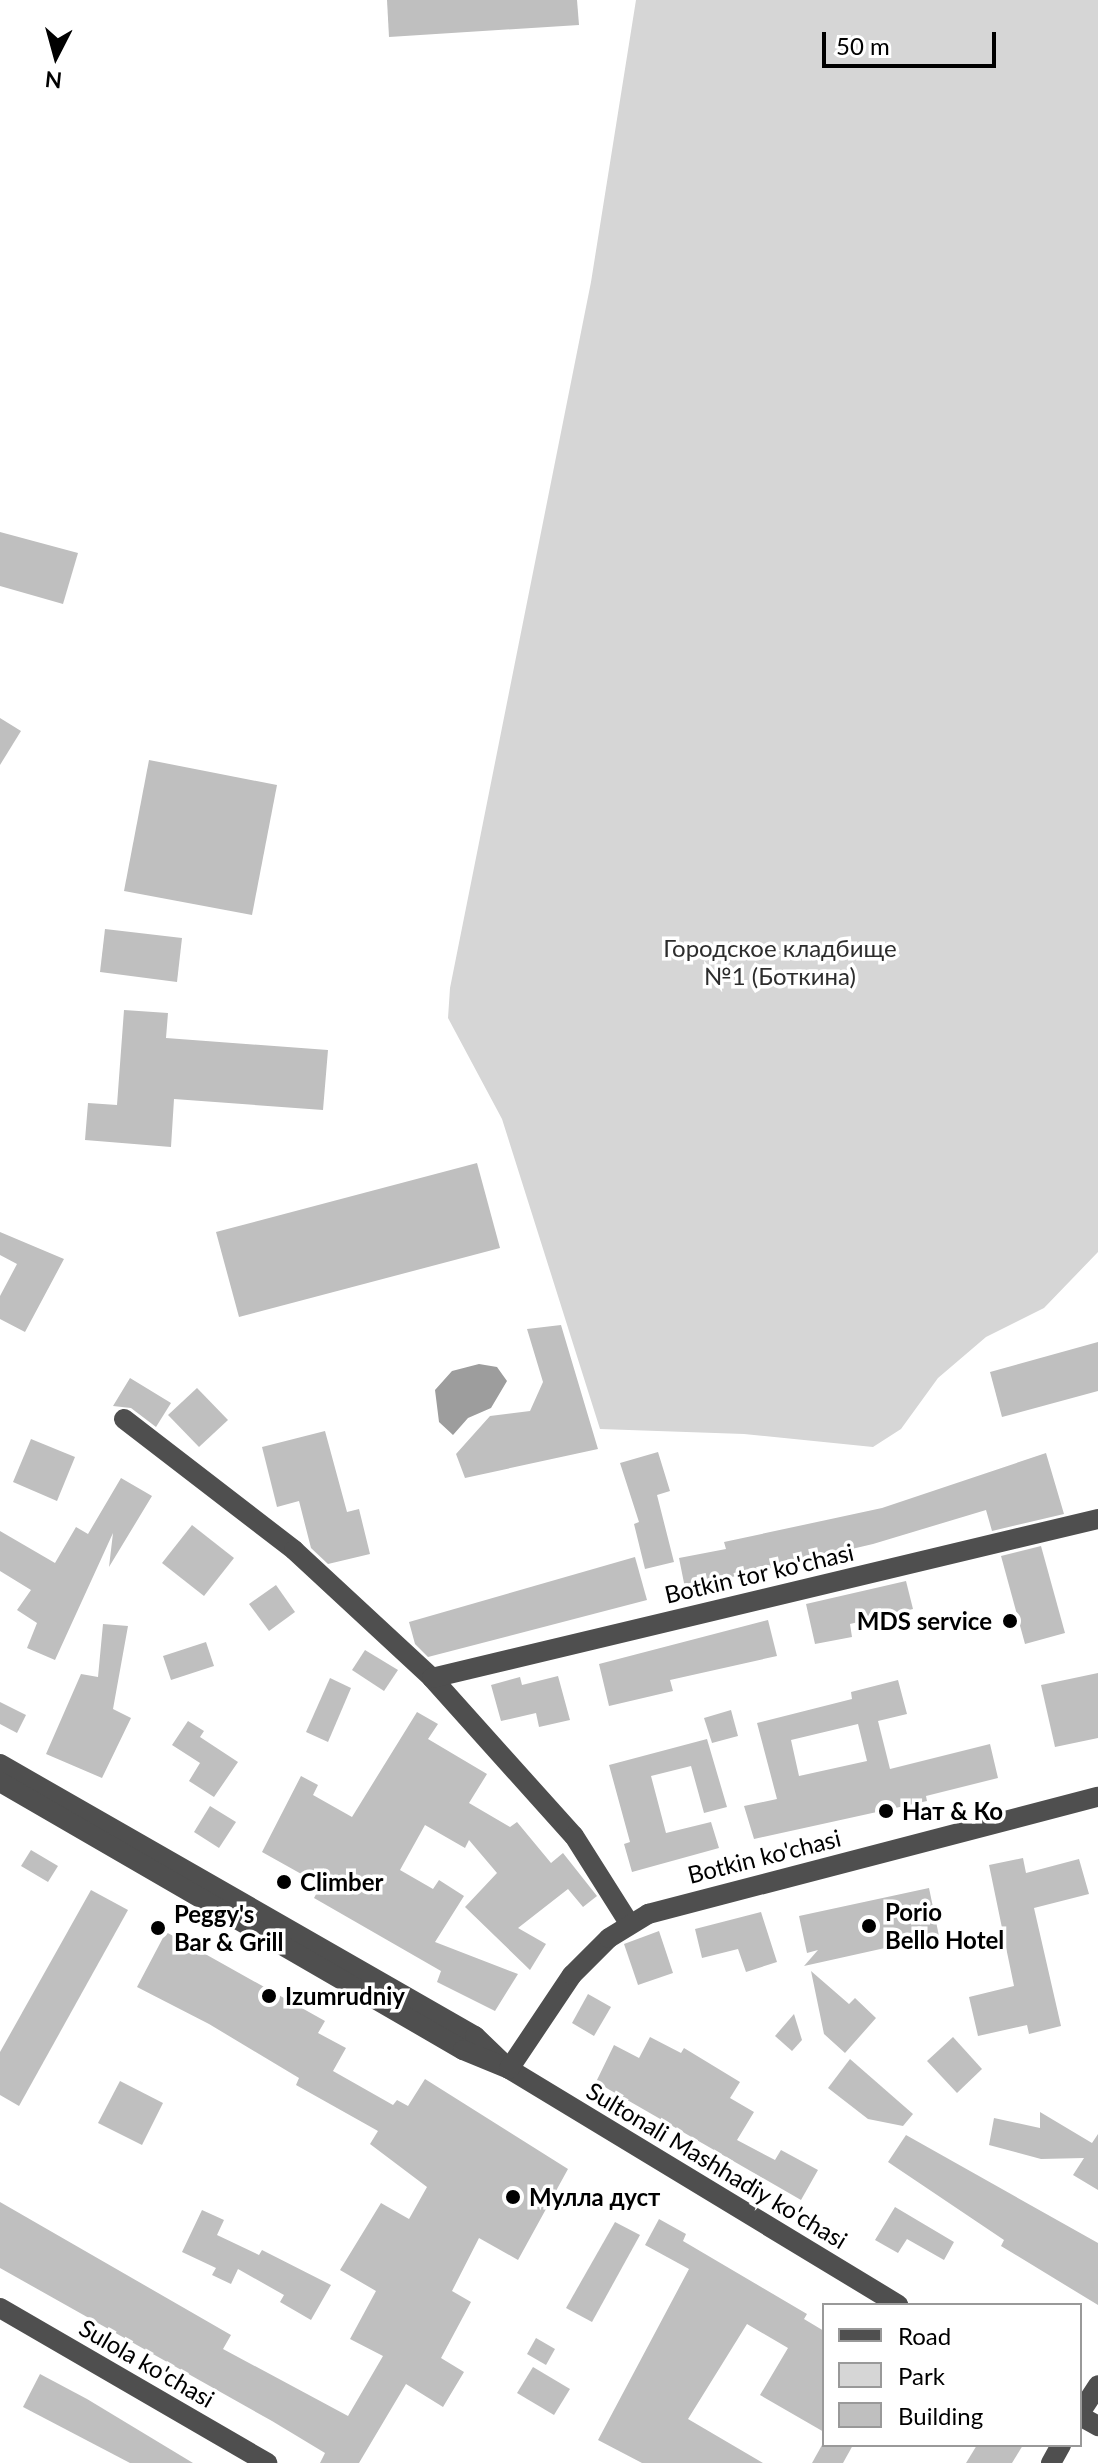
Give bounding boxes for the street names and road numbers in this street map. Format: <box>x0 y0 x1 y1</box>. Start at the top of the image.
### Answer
street label: Botkin tor ko'chasi <box>661 1537 857 1609</box>
street label: Botkin ko'chasi <box>684 1823 844 1889</box>
street label: Sultonali Mashhadiy ko'chasi <box>581 2076 853 2254</box>
street label: Sulola ko'chasi <box>74 2313 220 2413</box>

